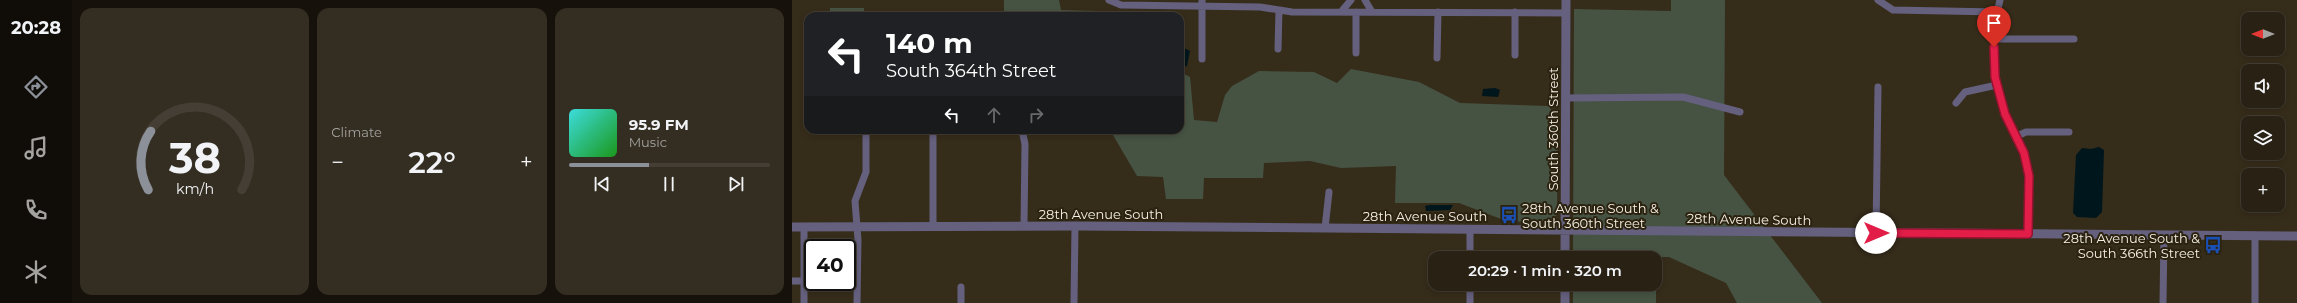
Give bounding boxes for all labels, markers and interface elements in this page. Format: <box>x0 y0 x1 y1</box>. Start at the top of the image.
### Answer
pin <box>1977 6 2011 47</box>
icon: arrive <box>1983 12 2005 34</box>
north arrow <box>2241 12 2285 56</box>
map controls <box>2241 12 2285 212</box>
text: 20:28 <box>11 17 61 39</box>
text: 140 m <box>886 26 973 60</box>
icon: left <box>820 28 872 80</box>
text: South 364th Street <box>886 60 1056 82</box>
button: sound <box>2241 64 2285 108</box>
street label: South 360th Street <box>1545 67 1561 191</box>
icon: directions <box>22 73 50 101</box>
icon: left <box>941 104 963 126</box>
icon: ahead <box>983 104 1005 126</box>
icon: right <box>1025 104 1047 126</box>
text: 95.9 FM <box>629 115 689 134</box>
button: layers <box>2241 116 2285 160</box>
text: Climate <box>331 124 382 140</box>
text: 38 <box>168 132 221 182</box>
icon: music <box>22 134 50 162</box>
text: Music <box>629 134 667 150</box>
text: 22° <box>408 144 456 181</box>
text: − <box>331 149 344 176</box>
text: + <box>520 149 533 176</box>
button: + <box>2241 168 2285 212</box>
icon: previous <box>591 173 613 195</box>
icon: pause <box>658 173 680 195</box>
icon: next <box>725 173 747 195</box>
text: km/h <box>176 179 214 197</box>
icon: phone <box>22 196 50 224</box>
place label: 28th Avenue South & South 360th Street <box>1522 200 1659 231</box>
bus stop icon: 28th Avenue South & South 360th Street <box>1499 205 1519 225</box>
street label: 28th Avenue South <box>1039 206 1163 222</box>
street label: 28th Avenue South <box>1363 208 1487 224</box>
street label: 28th Avenue South <box>1687 210 1811 228</box>
position arrow <box>1855 212 1897 254</box>
place label: 28th Avenue South & South 366th Street <box>2063 230 2200 261</box>
bus stop icon: 28th Avenue South & South 366th Street <box>2203 235 2223 255</box>
speed limit sign: 40 <box>804 239 856 291</box>
icon: climate <box>22 258 50 286</box>
text: 20:29 · 1 min · 320 m <box>1468 261 1622 280</box>

